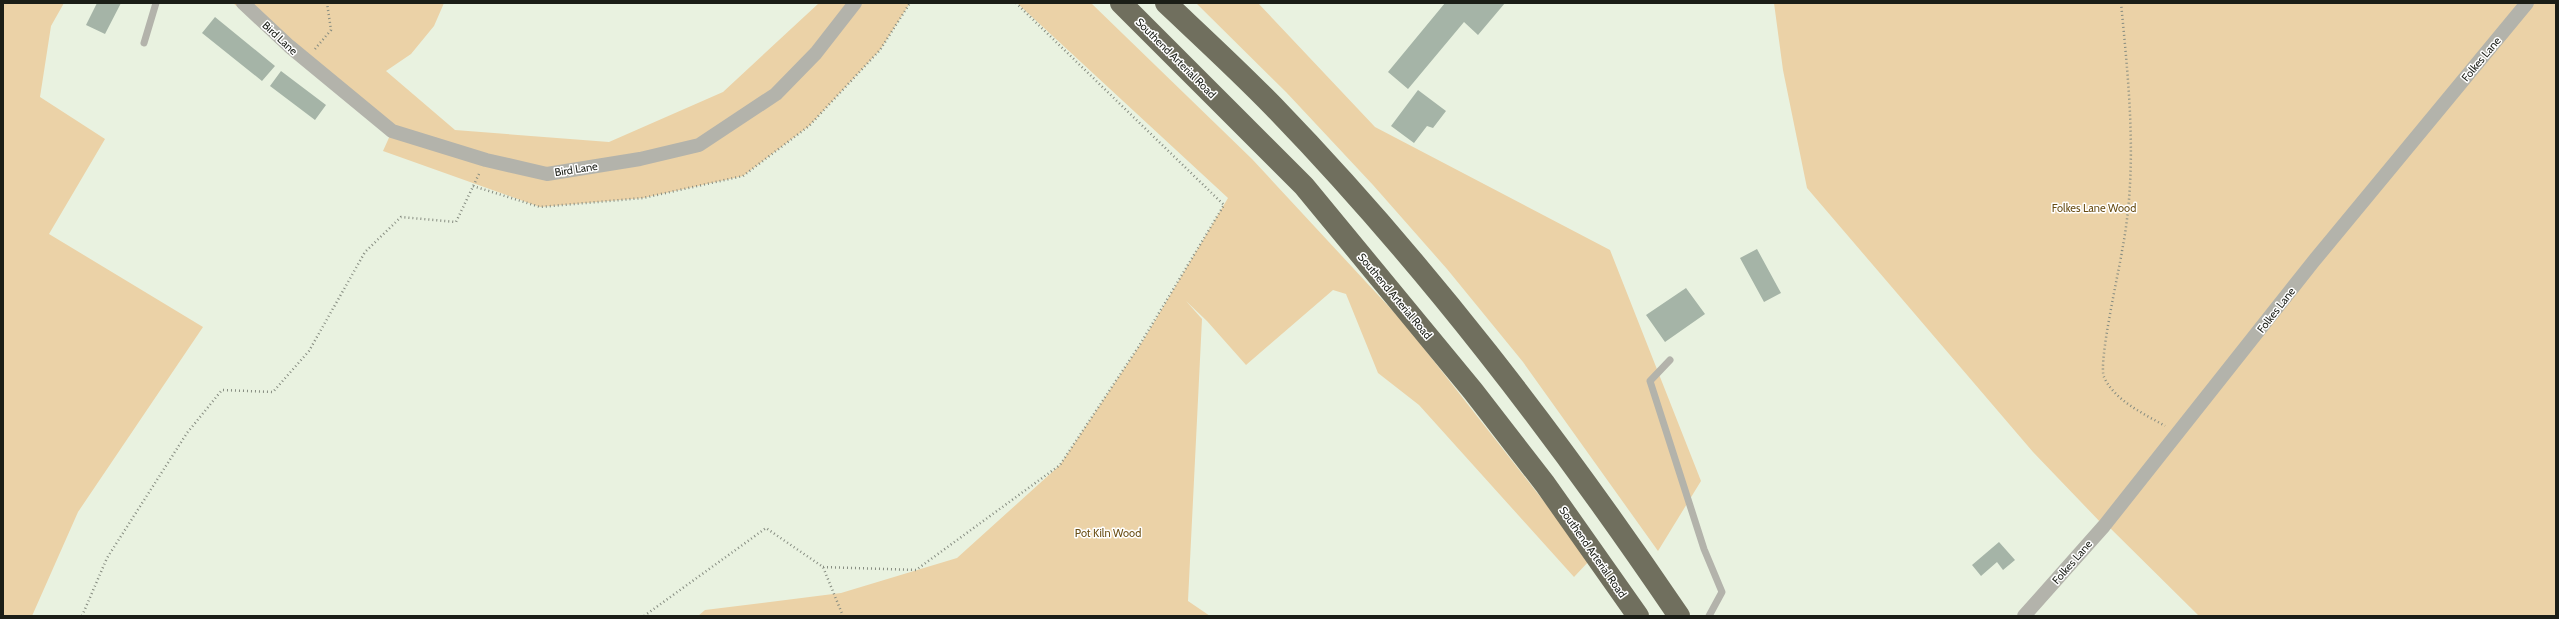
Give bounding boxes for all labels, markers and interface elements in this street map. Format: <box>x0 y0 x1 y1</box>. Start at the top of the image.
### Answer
street label: Southend Arterial Road <box>1133 15 1219 101</box>
street label: Bird Lane <box>259 18 301 58</box>
street label: Folkes Lane <box>2458 34 2504 84</box>
street label: Bird Lane <box>554 159 599 179</box>
park label: Folkes Lane Wood <box>2052 201 2136 215</box>
street label: Southend Arterial Road <box>1355 250 1435 342</box>
street label: Folkes Lane <box>2254 284 2298 336</box>
street label: Southend Arterial Road <box>1556 504 1630 600</box>
park label: Pot Kiln Wood <box>1075 526 1141 540</box>
street label: Folkes Lane <box>2049 537 2095 587</box>

